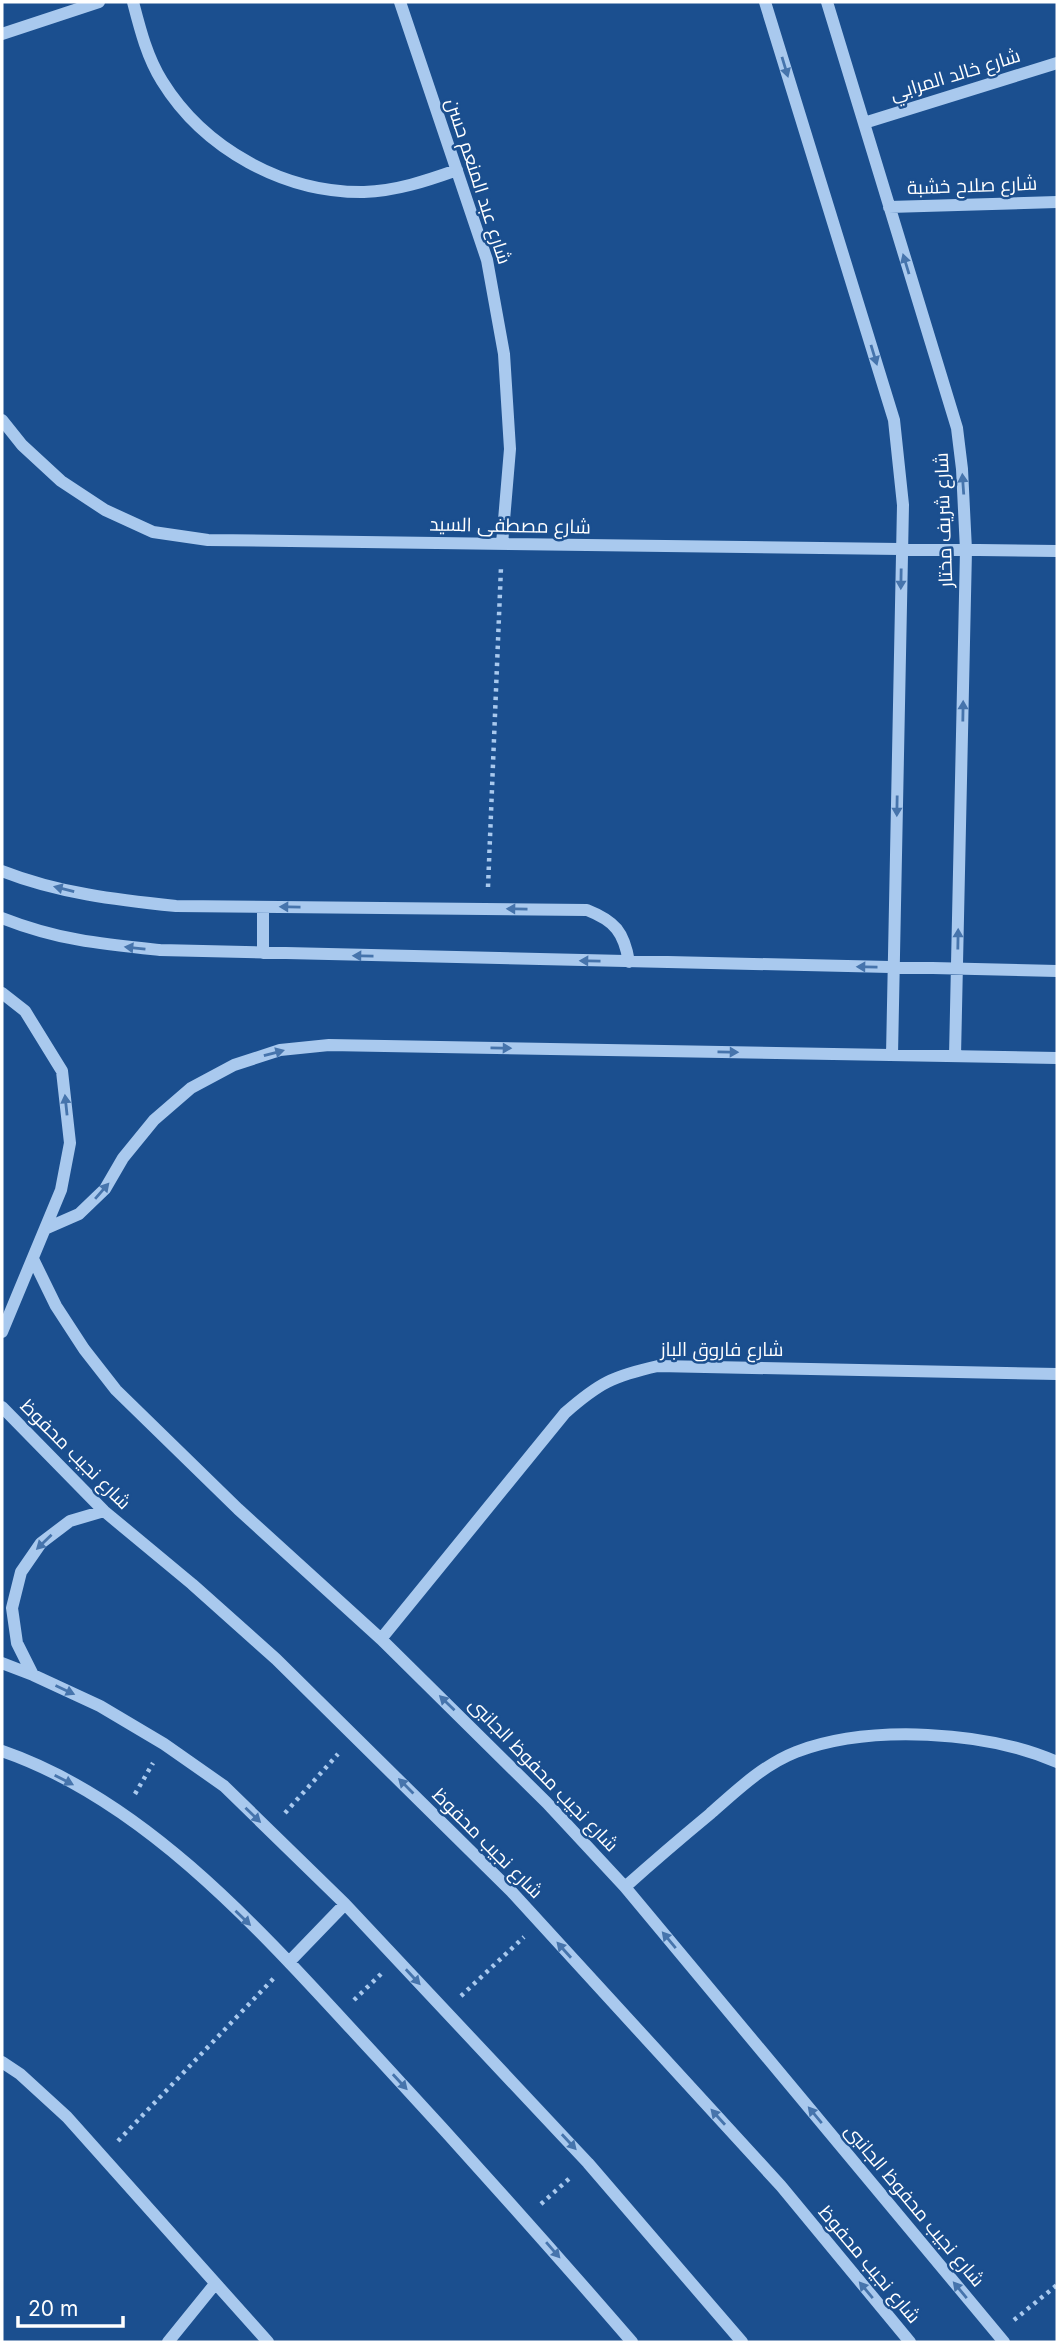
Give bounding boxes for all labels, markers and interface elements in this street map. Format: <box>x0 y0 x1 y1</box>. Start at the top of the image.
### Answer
street label: شارع خالد المرابي <box>887 44 1024 108</box>
one-way arrow <box>780 57 790 78</box>
street label: شارع عبد المنعم حسن <box>439 95 516 268</box>
street label: شارع صلاح خشبة <box>907 172 1038 201</box>
one-way arrow <box>901 254 911 275</box>
one-way arrow <box>869 344 879 365</box>
street label: شارع شريف مختار <box>930 452 959 589</box>
one-way arrow <box>958 473 969 495</box>
street label: شارع مصطفى السيد <box>429 513 591 540</box>
one-way arrow <box>896 568 907 590</box>
one-way arrow <box>957 700 968 722</box>
one-way arrow <box>891 795 902 817</box>
one-way arrow <box>53 884 75 895</box>
one-way arrow <box>279 901 301 913</box>
one-way arrow <box>506 904 528 915</box>
one-way arrow <box>952 927 964 949</box>
one-way arrow <box>124 942 146 953</box>
one-way arrow <box>351 950 373 961</box>
one-way arrow <box>579 956 601 967</box>
one-way arrow <box>855 962 877 973</box>
one-way arrow <box>490 1042 512 1054</box>
one-way arrow <box>717 1046 739 1058</box>
one-way arrow <box>263 1047 285 1058</box>
one-way arrow <box>60 1094 71 1116</box>
one-way arrow <box>94 1182 109 1199</box>
street label: شارع فاروق الباز <box>660 1338 783 1363</box>
street label: شارع نجيب محفوظ <box>14 1394 136 1516</box>
one-way arrow <box>36 1533 53 1550</box>
one-way arrow <box>55 1684 75 1696</box>
street label: شارع نجيب محفوظ الجانبى <box>464 1692 624 1856</box>
one-way arrow <box>439 1695 456 1711</box>
one-way arrow <box>54 1774 74 1785</box>
one-way arrow <box>397 1778 414 1795</box>
street label: شارع نجيب محفوظ <box>428 1783 548 1903</box>
one-way arrow <box>245 1806 262 1823</box>
one-way arrow <box>234 1909 251 1925</box>
one-way arrow <box>662 1932 677 1949</box>
one-way arrow <box>557 1941 573 1958</box>
one-way arrow <box>405 1968 421 1986</box>
one-way arrow <box>392 2073 408 2090</box>
one-way arrow <box>807 2106 823 2124</box>
one-way arrow <box>710 2108 726 2126</box>
street label: شارع نجيب محفوظ الجانبى <box>840 2119 990 2291</box>
one-way arrow <box>560 2134 577 2151</box>
street label: شارع نجيب محفوظ <box>814 2201 926 2327</box>
one-way arrow <box>545 2242 560 2259</box>
one-way arrow <box>859 2281 874 2299</box>
one-way arrow <box>953 2281 968 2298</box>
scale bar <box>18 2284 122 2328</box>
text: 20 m <box>28 2296 78 2321</box>

